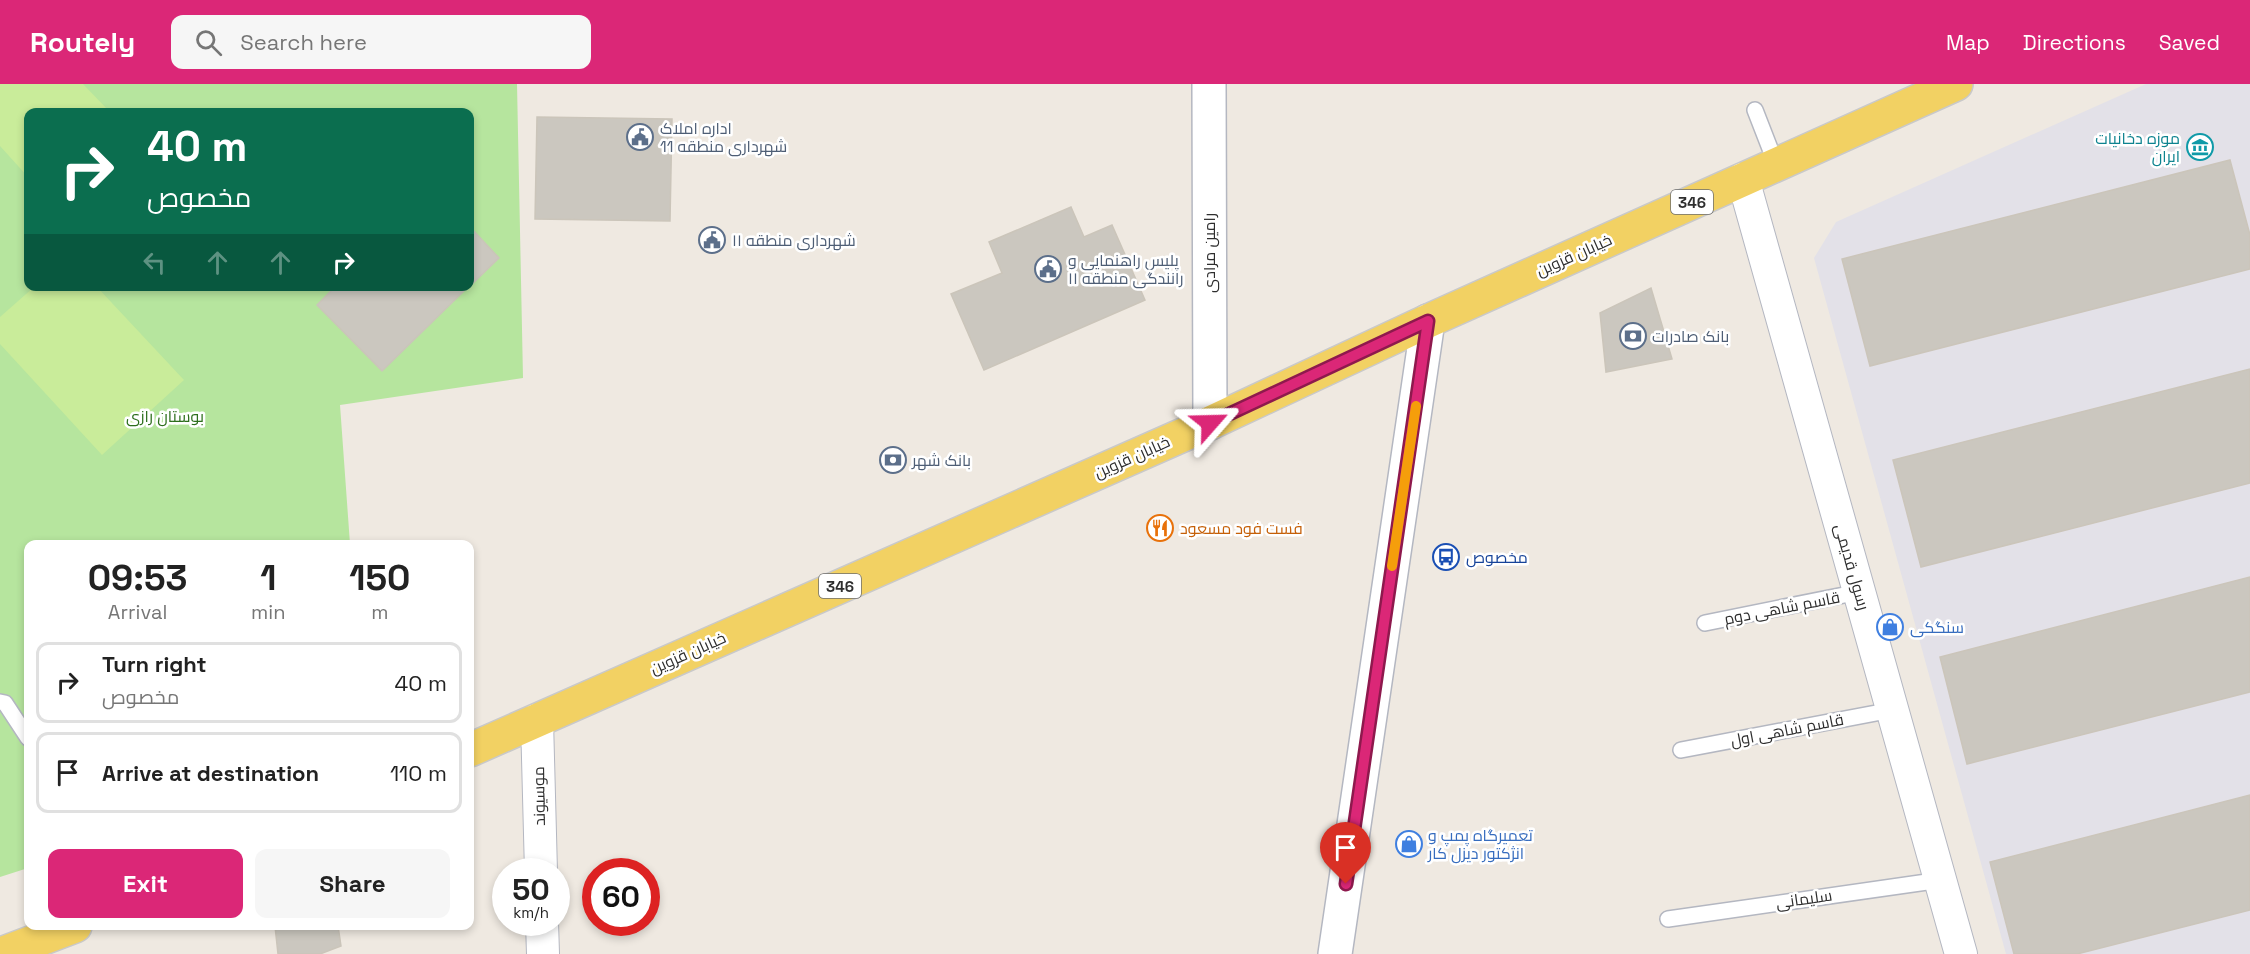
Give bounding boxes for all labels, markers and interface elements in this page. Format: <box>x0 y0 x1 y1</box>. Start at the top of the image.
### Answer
search box <box>171 15 591 69</box>
text: Routely <box>30 24 135 60</box>
icon: search <box>192 26 225 59</box>
text: Search here <box>240 28 367 56</box>
text: Map <box>1946 29 1990 56</box>
text: Directions <box>2023 29 2126 56</box>
text: Saved <box>2159 29 2220 56</box>
place label: اداره املاک شهرداری منطقه 11 <box>660 118 787 157</box>
text: 40 m <box>147 120 247 173</box>
public building icon: اداره املاک شهرداری منطقه 11 <box>625 122 655 152</box>
place label: موزه دخانیات ایران <box>2095 128 2180 167</box>
icon: right <box>48 132 126 210</box>
museum icon: موزه دخانیات ایران <box>2185 132 2215 162</box>
text: مخصوص <box>147 180 251 215</box>
road number: 346 <box>1671 190 1713 214</box>
street label: رامین مرادی <box>1199 213 1220 293</box>
public building icon: شهرداری منطقه ۱۱ <box>697 225 727 255</box>
street label: خیابان قزوین <box>1533 229 1615 281</box>
place label: شهرداری منطقه ۱۱ <box>732 230 856 251</box>
icon: left <box>138 246 171 279</box>
icon: ahead <box>201 246 234 279</box>
icon: ahead <box>264 246 297 279</box>
icon: right <box>327 246 360 279</box>
place label: پلیس راهنمایی و رانندگی منطقه ۱۱ <box>1068 250 1184 289</box>
public building icon: پلیس راهنمایی و رانندگی منطقه ۱۱ <box>1033 254 1063 284</box>
bank icon: بانک صادرات <box>1618 321 1648 351</box>
place label: بانک صادرات <box>1652 326 1729 347</box>
position arrow <box>1178 391 1242 455</box>
park label: بوستان رازی <box>126 406 204 427</box>
street label: خیابان قزوین <box>1091 431 1173 483</box>
bank icon: بانک شهر <box>878 445 908 475</box>
place label: بانک شهر <box>911 450 971 471</box>
restaurant icon: فست فود مسعود <box>1145 513 1175 543</box>
place label: فست فود مسعود <box>1180 518 1303 539</box>
street label: رسول قدیمی <box>1830 521 1874 613</box>
bus stop icon: مخصوص <box>1431 542 1461 572</box>
place label: مخصوص <box>1466 547 1528 568</box>
text: 09:53 <box>88 555 187 601</box>
text: 1 <box>260 555 276 601</box>
text: 150 <box>349 555 410 601</box>
road number: 346 <box>819 574 861 598</box>
street label: قاسم شاهی دوم <box>1722 586 1842 631</box>
text: Arrival <box>108 599 167 625</box>
text: min <box>251 599 285 625</box>
text: m <box>371 599 388 625</box>
shop icon: سنگکی <box>1875 612 1905 642</box>
place label: سنگکی <box>1910 617 1964 638</box>
street label: خیابان قزوین <box>647 627 729 679</box>
text: Turn right <box>102 650 207 678</box>
icon: right <box>51 666 84 699</box>
text: 40 m <box>395 669 447 697</box>
text: مخصوص <box>102 684 179 710</box>
street label: قاسم شاهی اول <box>1729 709 1846 752</box>
icon: arrive <box>51 756 84 789</box>
text: Arrive at destination <box>102 759 319 787</box>
text: 110 m <box>390 759 447 787</box>
street label: موسیوند <box>528 766 550 826</box>
pin <box>1320 822 1371 884</box>
place label: تعمیرگاه پمپ و انژکتور دیزل کار <box>1427 825 1533 864</box>
shop icon: تعمیرگاه پمپ و انژکتور دیزل کار <box>1394 829 1424 859</box>
icon: arrive <box>1329 831 1362 864</box>
button: Exit <box>48 849 243 918</box>
button: Share <box>255 849 450 918</box>
speed limit sign: 60 <box>582 858 660 936</box>
text: 50 <box>512 870 550 909</box>
street label: سلیمانی <box>1774 885 1834 913</box>
text: km/h <box>513 903 549 922</box>

